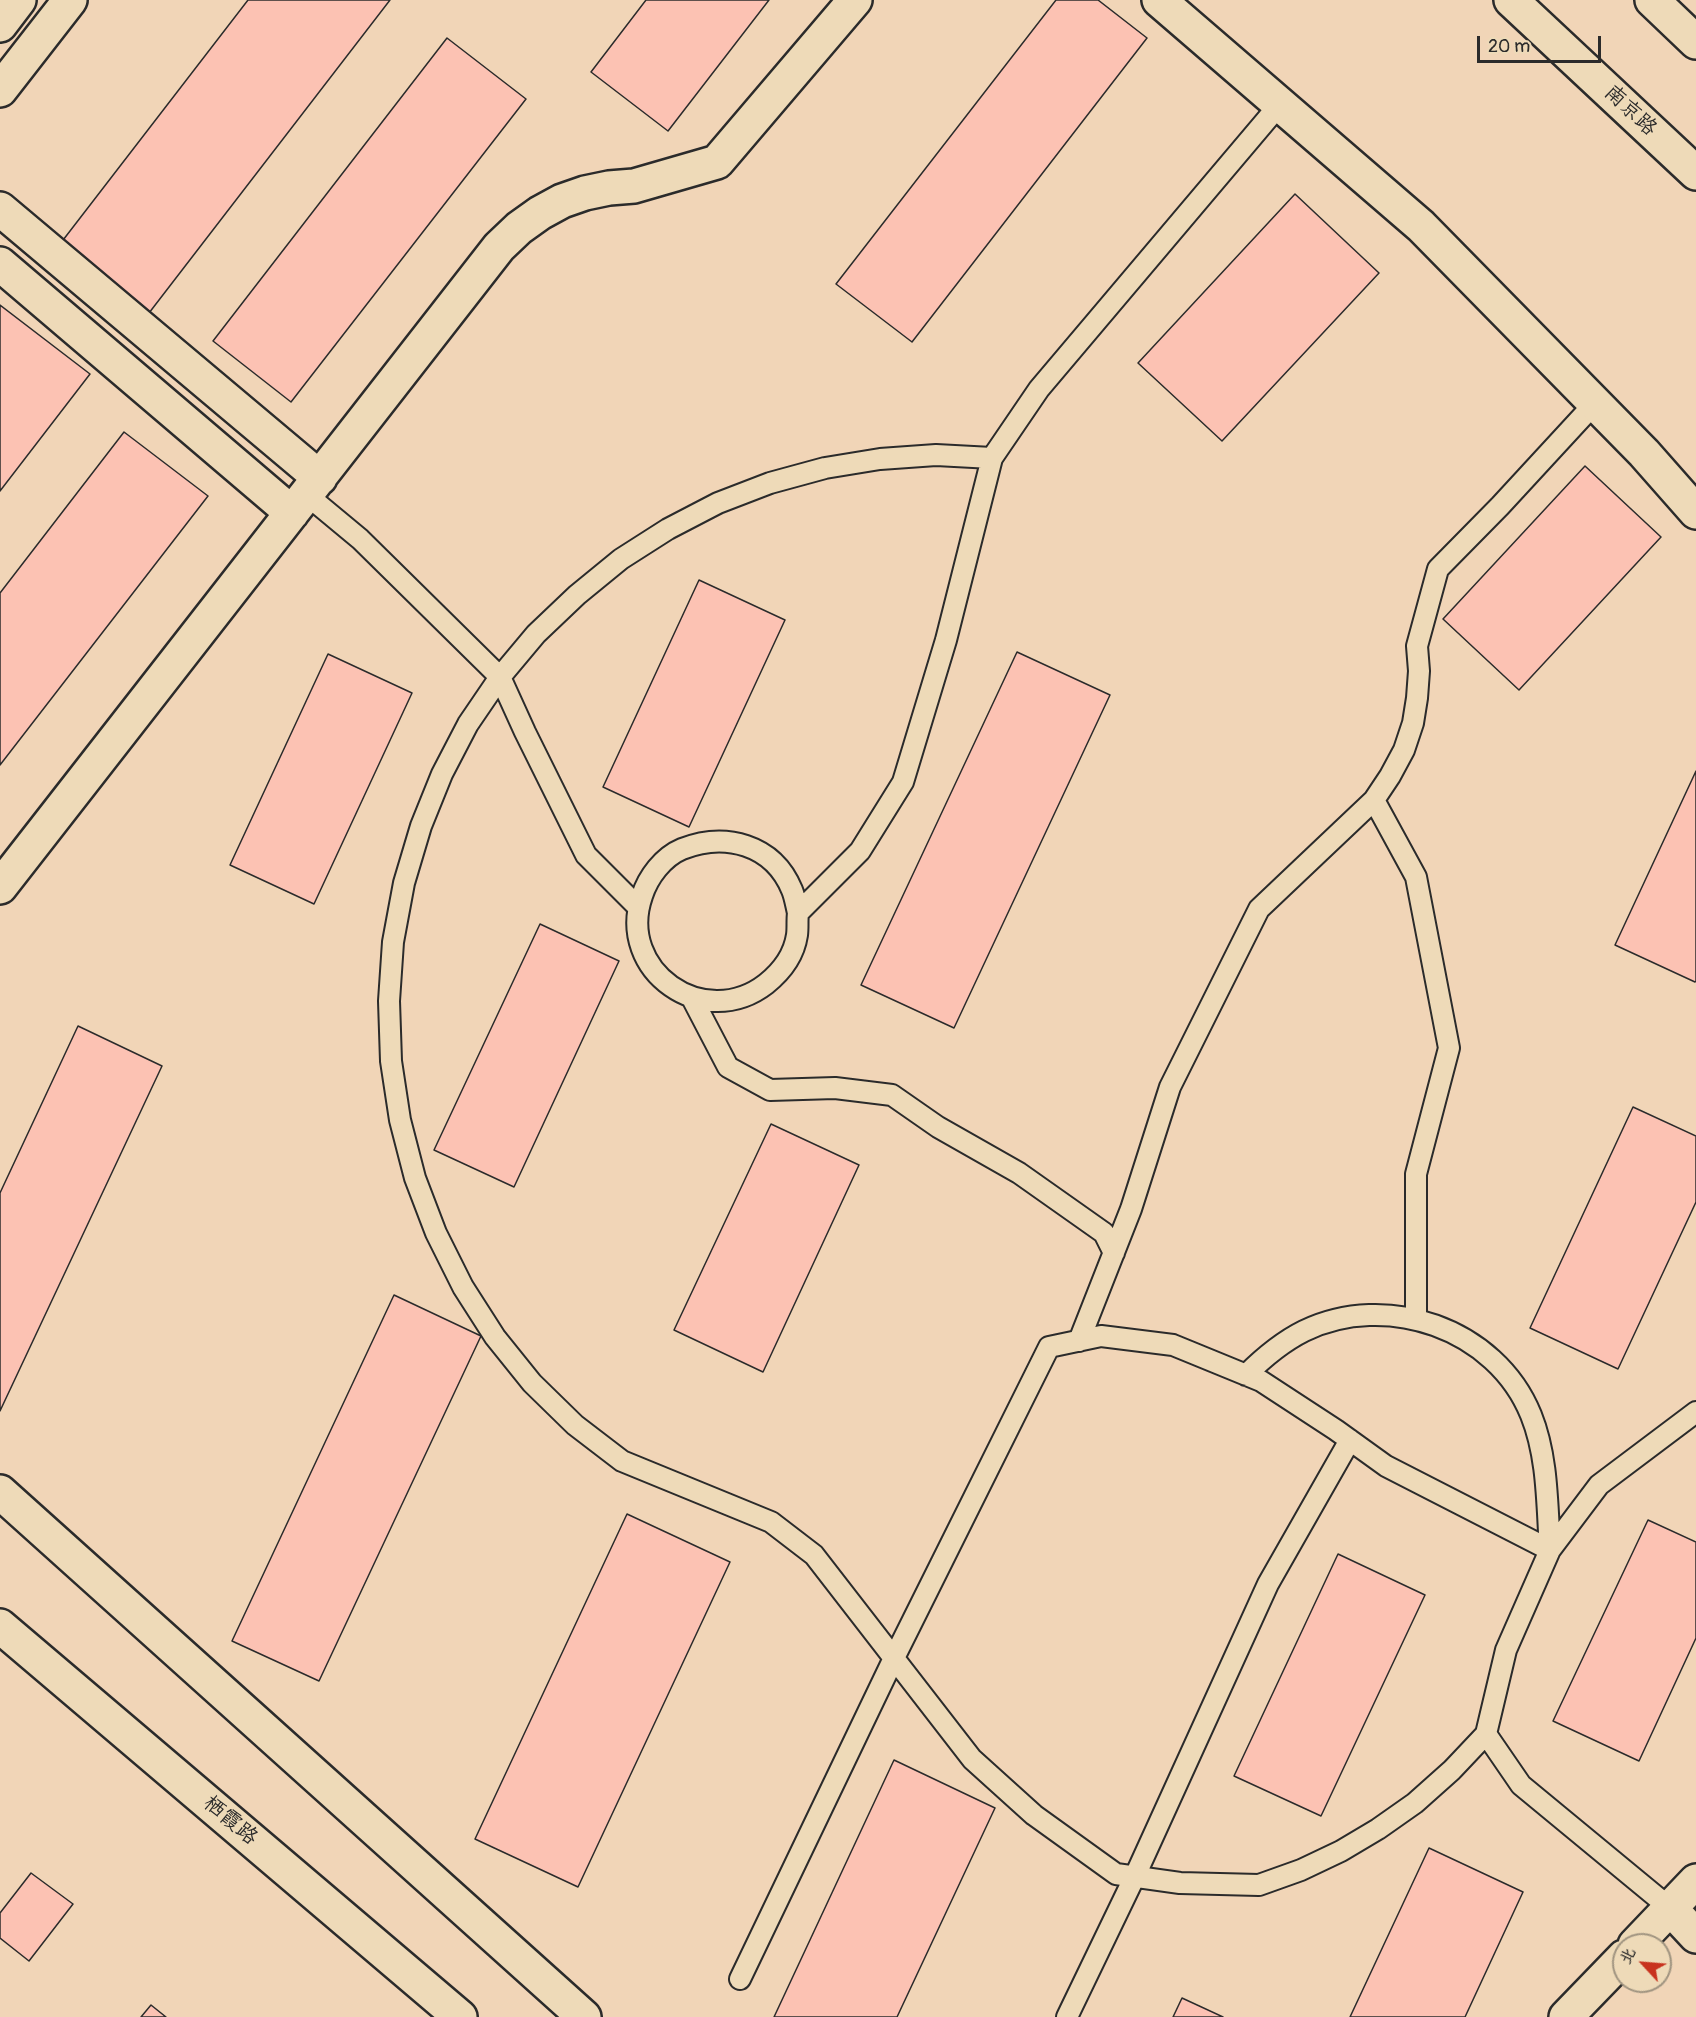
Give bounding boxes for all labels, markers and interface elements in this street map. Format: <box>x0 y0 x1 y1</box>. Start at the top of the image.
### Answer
scale bar <box>1480 24 1604 62</box>
text: 20 m <box>1488 35 1530 58</box>
street label: 南京路 <box>1598 80 1662 142</box>
street label: 栖霞路 <box>198 1791 262 1851</box>
north arrow <box>1612 1933 1672 1993</box>
text: 北 <box>1615 1944 1640 1968</box>

